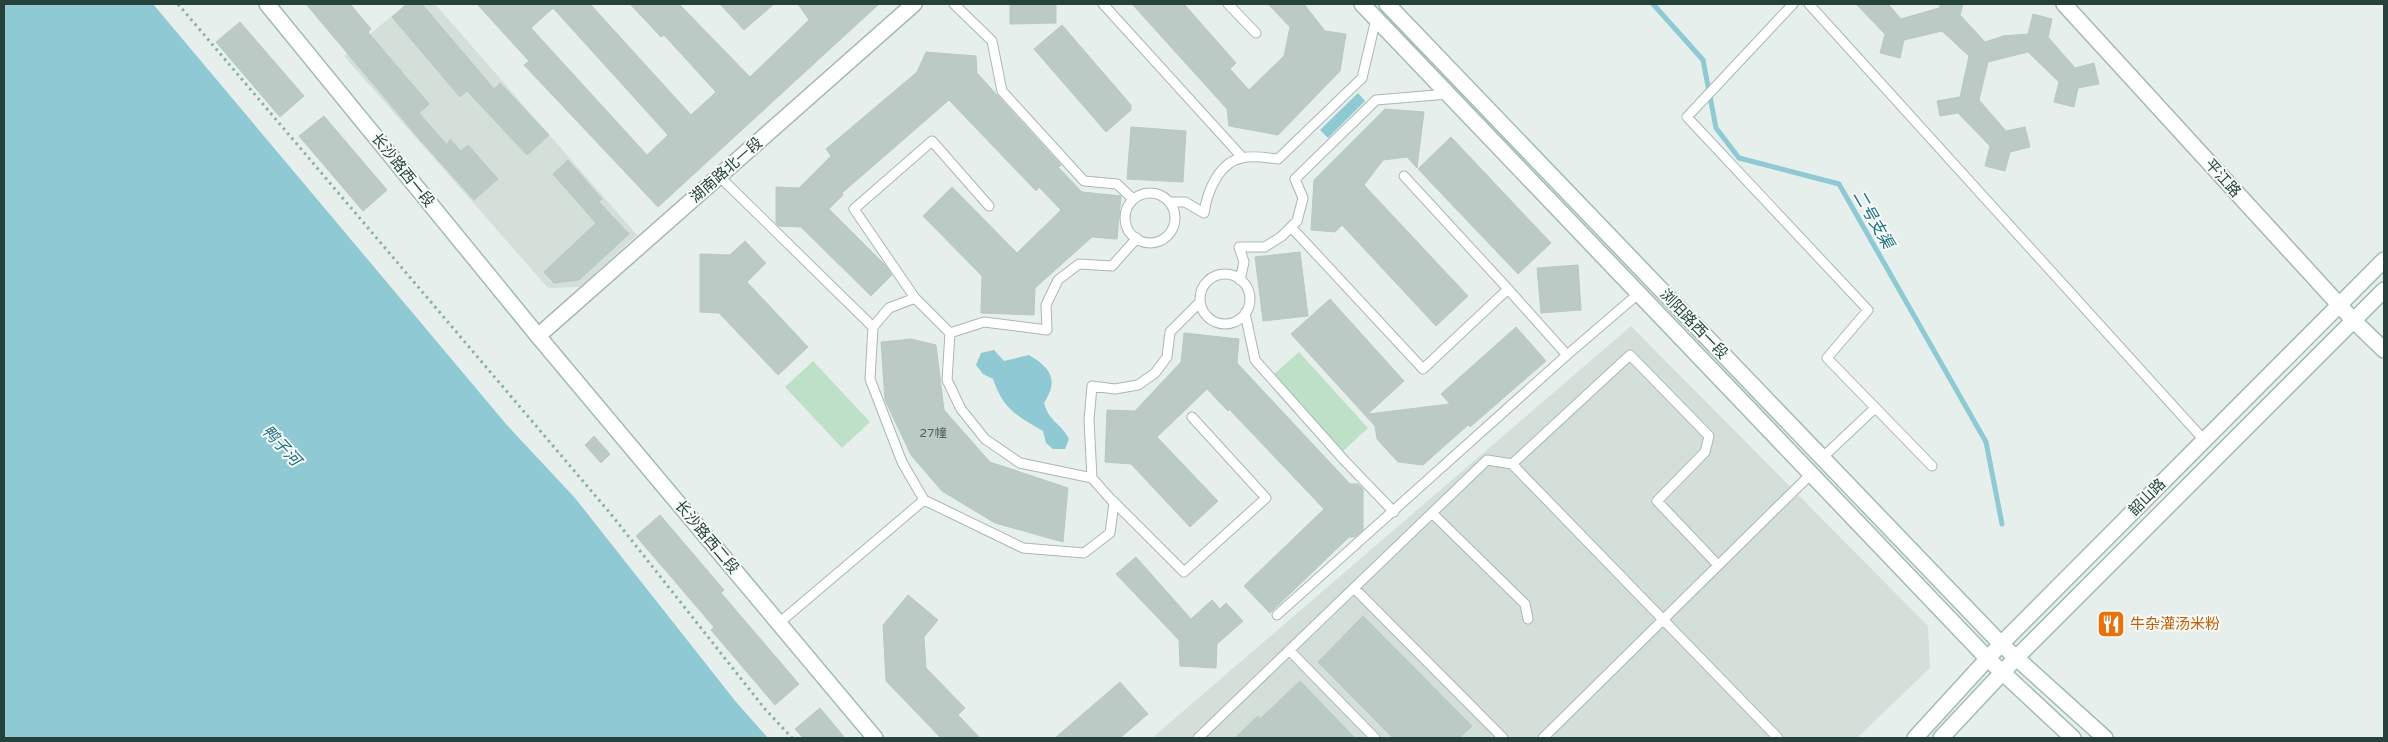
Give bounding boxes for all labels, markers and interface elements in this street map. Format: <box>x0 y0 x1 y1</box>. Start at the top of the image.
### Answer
street label: 长沙路西一段 <box>368 129 438 211</box>
street label: 湖南路北一段 <box>686 134 766 206</box>
street label: 平江路 <box>2201 155 2245 201</box>
water label: 二号支渠 <box>1848 187 1899 254</box>
street label: 浏阳路西一段 <box>1656 285 1732 363</box>
water label: 鸭子河 <box>258 421 307 472</box>
house number: 27幢 <box>919 426 947 440</box>
street label: 韶山路 <box>2125 475 2169 519</box>
street label: 长沙路西二段 <box>671 497 743 577</box>
restaurant icon: 牛杂灌汤米粉 <box>2096 609 2126 639</box>
place label: 牛杂灌汤米粉 <box>2130 615 2220 633</box>

